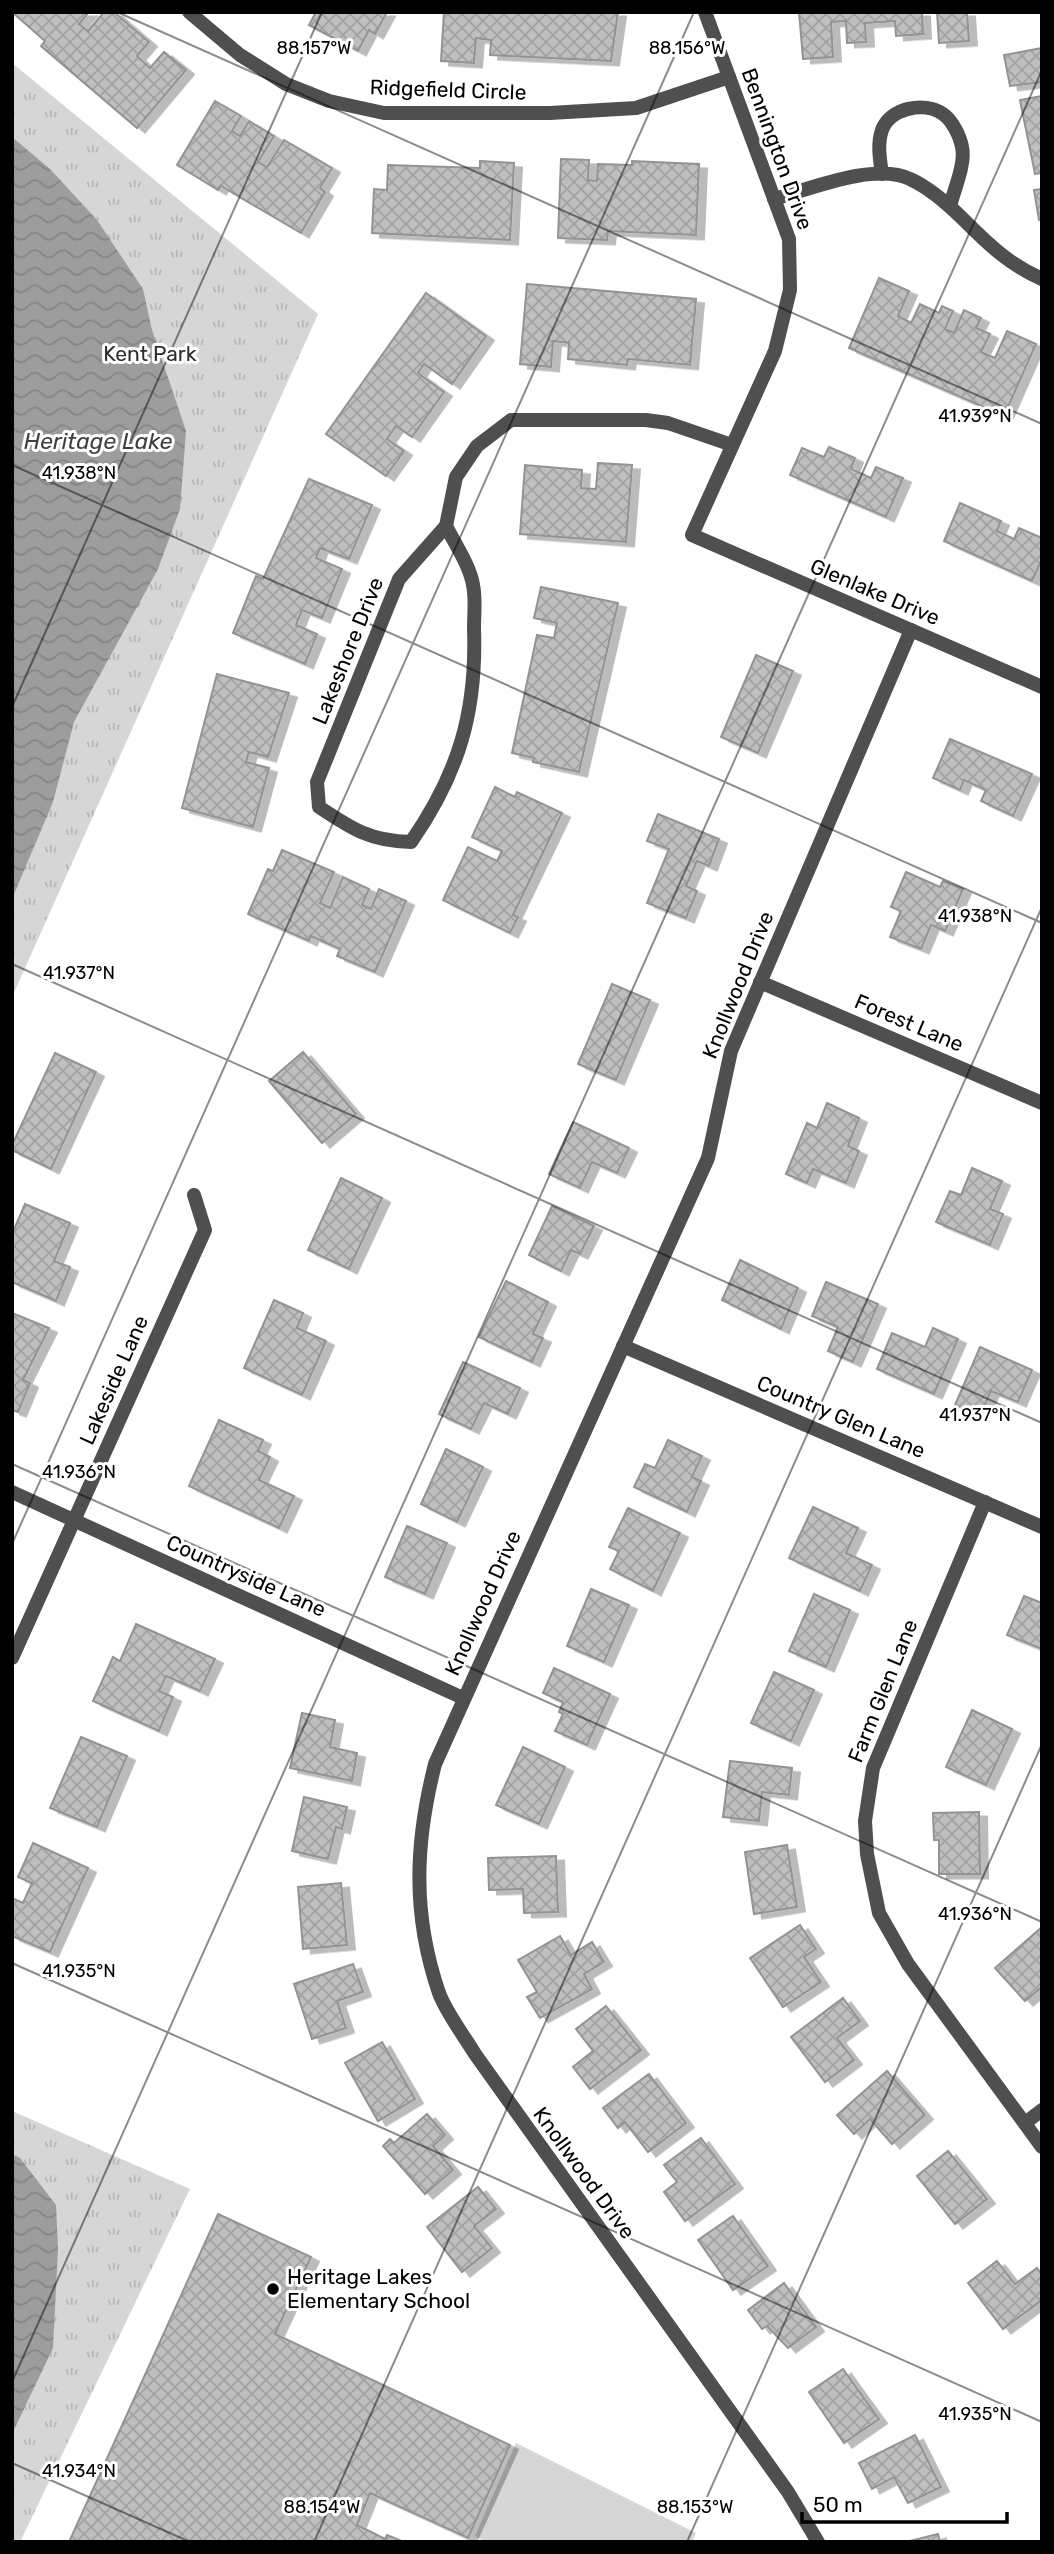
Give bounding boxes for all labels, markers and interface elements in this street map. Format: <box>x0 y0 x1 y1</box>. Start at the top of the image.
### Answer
text: 88.157°W <box>276 37 352 59</box>
text: 88.156°W <box>649 37 725 59</box>
street label: Bennington Drive <box>737 65 818 233</box>
street label: Ridgefield Circle <box>369 74 527 105</box>
park label: Kent Park <box>103 341 197 366</box>
text: 41.939°N <box>938 405 1012 427</box>
water label: Heritage Lake <box>24 427 172 455</box>
text: 41.938°N <box>42 462 116 484</box>
street label: Glenlake Drive <box>807 553 944 630</box>
street label: Lakeshore Drive <box>307 574 388 728</box>
text: 41.938°N <box>938 905 1012 927</box>
street label: Knollwood Drive <box>697 908 778 1062</box>
text: 41.937°N <box>43 962 115 984</box>
street label: Forest Lane <box>851 988 967 1057</box>
street label: Lakeside Lane <box>74 1311 153 1448</box>
street label: Country Glen Lane <box>753 1370 929 1463</box>
text: 41.937°N <box>939 1404 1011 1426</box>
text: 41.936°N <box>42 1461 116 1483</box>
street label: Knollwood Drive <box>439 1526 526 1679</box>
street label: Countryside Lane <box>163 1529 330 1622</box>
street label: Farm Glen Lane <box>842 1616 923 1766</box>
text: 41.936°N <box>938 1903 1012 1925</box>
text: 41.935°N <box>42 1960 116 1982</box>
street label: Knollwood Drive <box>528 2102 640 2243</box>
place label: Heritage Lakes Elementary School <box>287 2264 470 2313</box>
marker: Heritage Lakes Elementary School <box>265 2281 281 2297</box>
text: 41.935°N <box>938 2403 1012 2425</box>
text: 41.934°N <box>42 2460 116 2482</box>
scale bar <box>802 2480 1007 2524</box>
text: 50 m <box>813 2492 863 2517</box>
text: 88.154°W <box>283 2496 361 2518</box>
text: 88.153°W <box>657 2496 733 2518</box>

